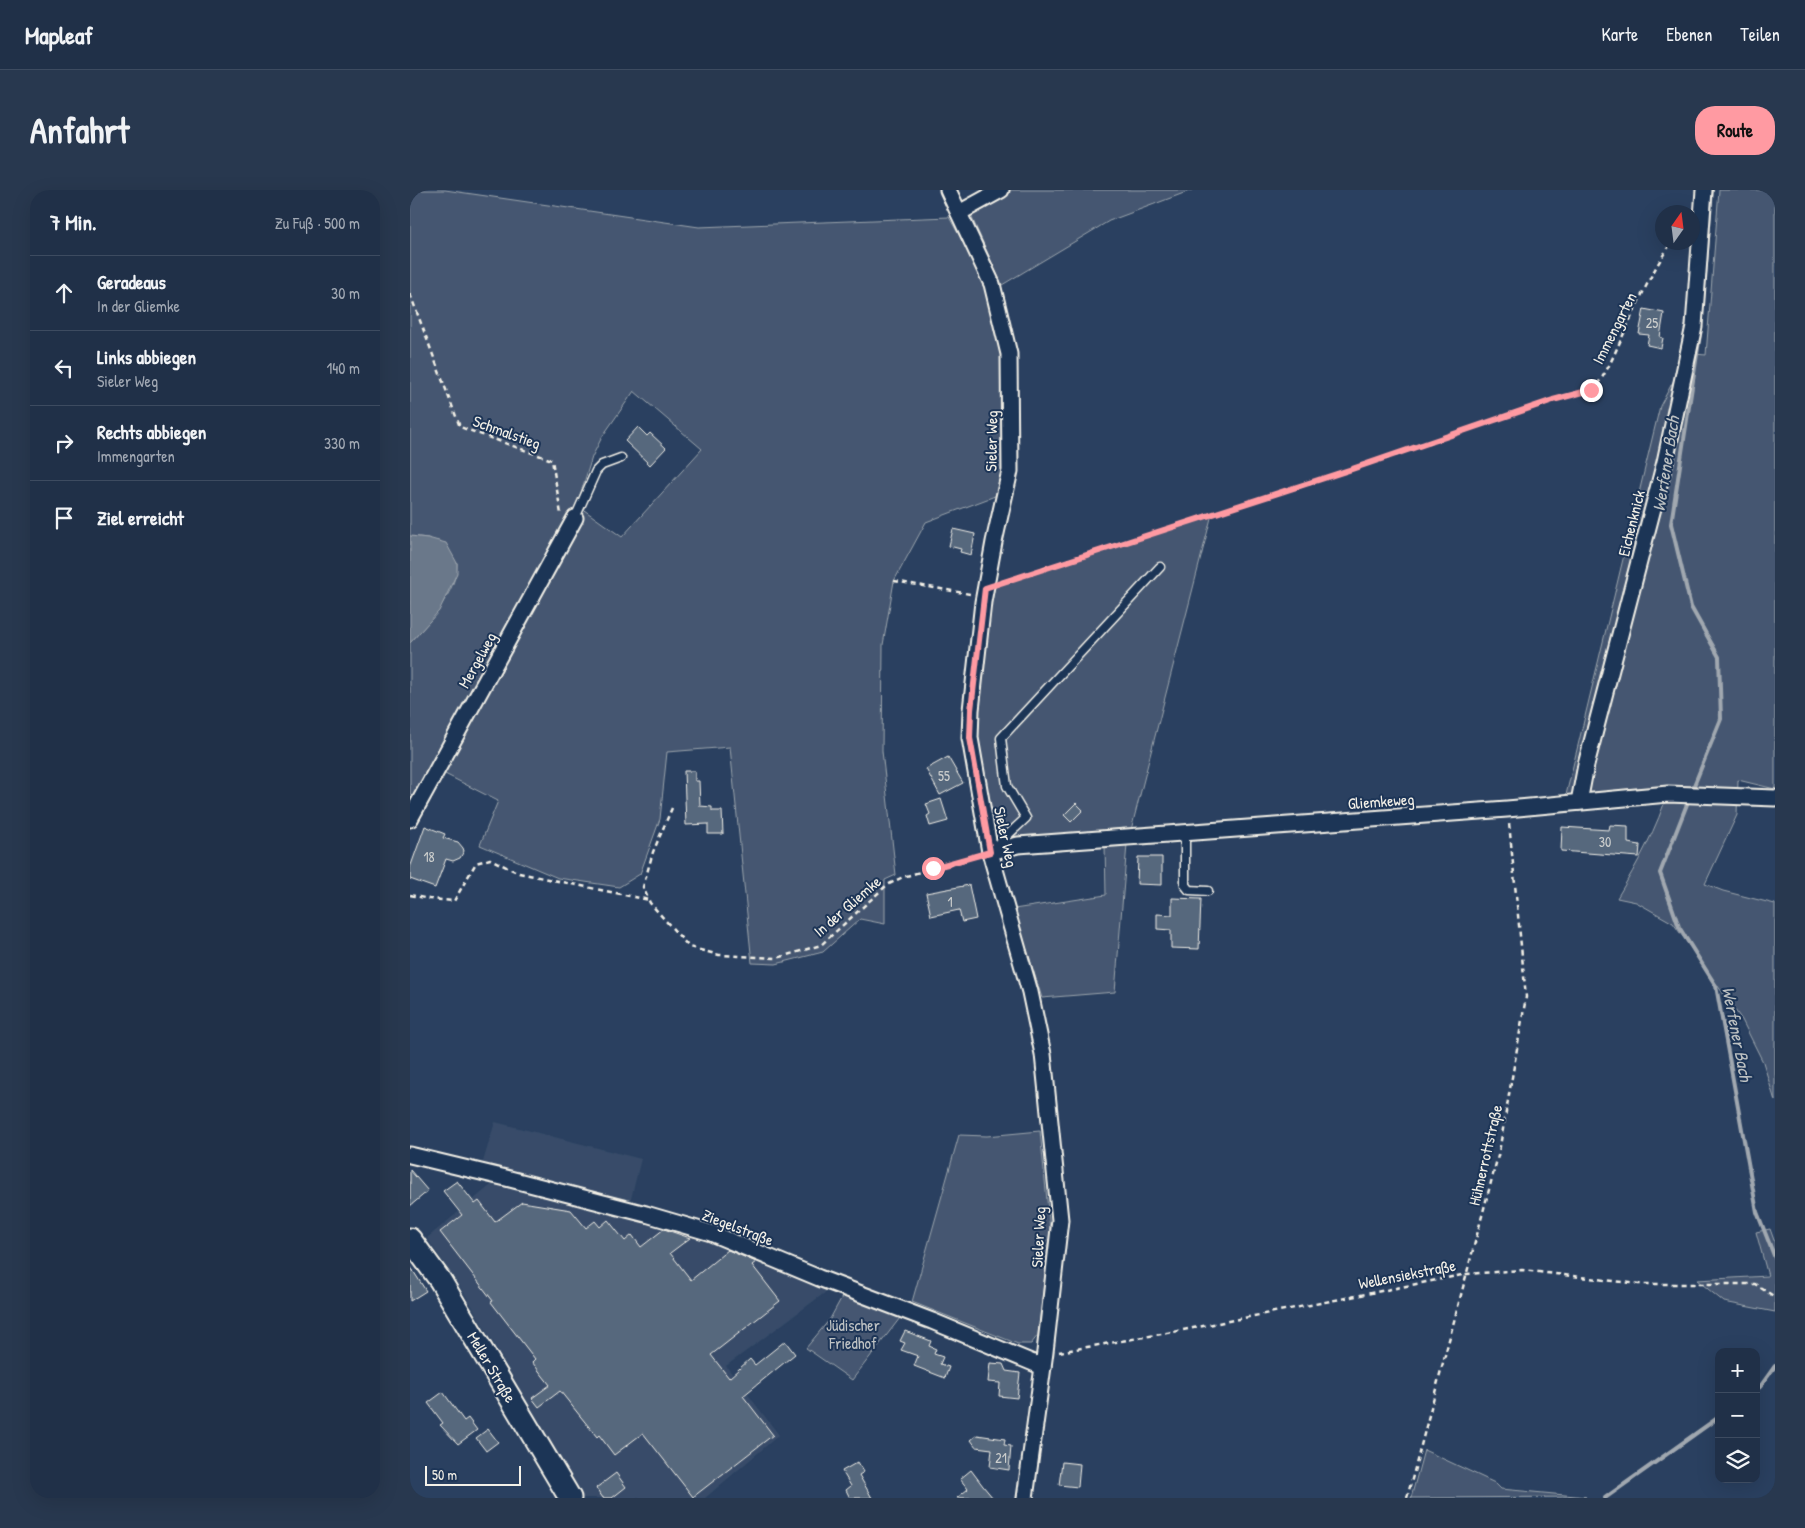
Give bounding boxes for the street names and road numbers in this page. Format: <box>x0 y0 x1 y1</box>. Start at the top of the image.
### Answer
street label: Immengarten <box>1587 288 1641 368</box>
street label: Schmalstieg <box>470 410 544 454</box>
street label: Sieler Weg <box>979 410 1003 472</box>
street label: Eichenknick <box>1612 487 1650 558</box>
street label: Mergelweg <box>453 628 501 692</box>
street label: Gliemkeweg <box>1347 788 1415 814</box>
street label: Sieler Weg <box>989 805 1023 869</box>
street label: In der Gliemke <box>808 870 886 941</box>
street label: Hühnerrottstraße <box>1463 1102 1507 1208</box>
street label: Ziegelstraße <box>699 1203 777 1251</box>
street label: Sieler Weg <box>1025 1206 1051 1268</box>
street label: Wellensiekstraße <box>1357 1254 1458 1294</box>
street label: Meller Straße <box>462 1327 522 1407</box>

